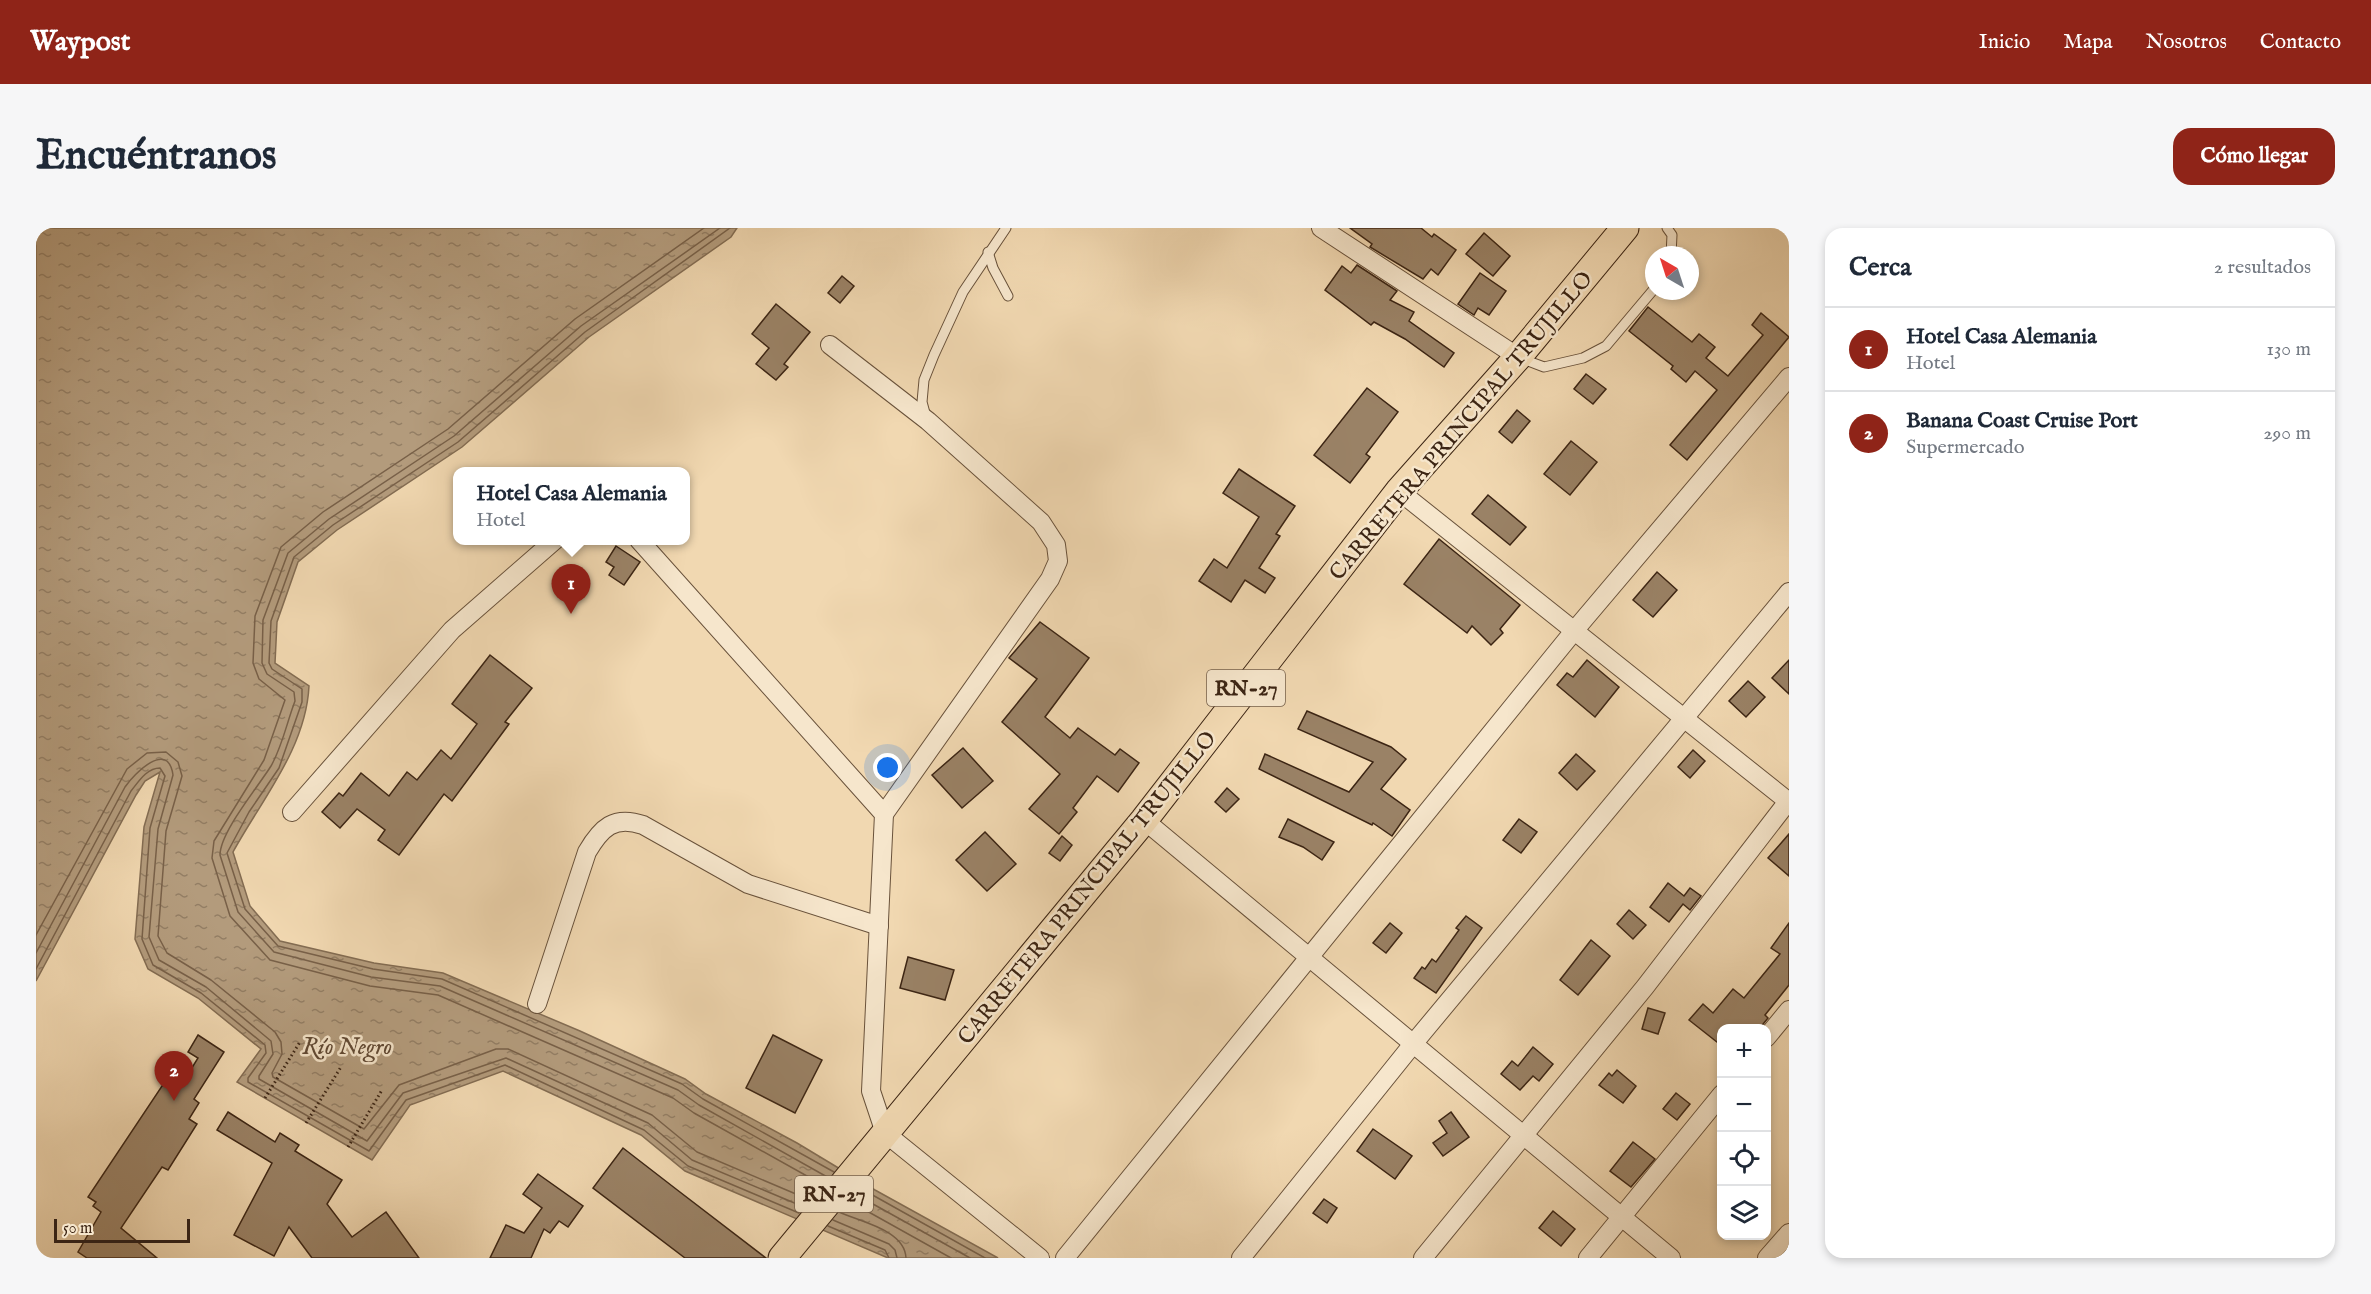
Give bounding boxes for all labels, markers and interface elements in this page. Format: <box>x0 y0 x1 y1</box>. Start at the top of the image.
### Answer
text: Waypost <box>30 25 130 60</box>
text: Inicio <box>1979 29 2030 56</box>
text: Mapa <box>2063 29 2113 56</box>
text: Nosotros <box>2146 29 2227 56</box>
text: Contacto <box>2260 29 2341 56</box>
button: Cómo llegar <box>2173 128 2335 185</box>
text: Encuéntranos <box>36 130 277 183</box>
north arrow <box>1645 246 1699 300</box>
text: Cerca <box>1849 251 1911 284</box>
text: 2 resultados <box>2214 255 2311 280</box>
street label: CARRETERA PRINCIPAL TRUJILLO <box>1324 266 1599 587</box>
text: Hotel Casa Alemania <box>1906 323 2097 351</box>
text: 1 <box>1865 337 1872 362</box>
text: 130 m <box>2266 337 2311 362</box>
text: Hotel <box>1906 351 1955 376</box>
text: Banana Coast Cruise Port <box>1906 407 2138 435</box>
text: 2 <box>1864 421 1873 446</box>
text: 290 m <box>2263 421 2311 446</box>
text: Supermercado <box>1906 435 2025 460</box>
popup <box>453 467 690 545</box>
text: Hotel Casa Alemania <box>476 480 667 508</box>
text: Hotel <box>476 508 525 533</box>
pin: 1 <box>552 564 590 614</box>
road number: RN-27 <box>1207 670 1285 706</box>
street label: CARRETERA PRINCIPAL TRUJILLO <box>952 726 1223 1051</box>
your location <box>873 753 902 782</box>
map controls <box>1717 1024 1771 1240</box>
button: + <box>1717 1024 1771 1078</box>
water label: Río Negro <box>302 1032 392 1063</box>
pin: 2 <box>154 1052 194 1101</box>
button: − <box>1717 1078 1771 1132</box>
button: locate <box>1717 1132 1771 1186</box>
road number: RN-27 <box>795 1176 873 1212</box>
button: layers <box>1717 1186 1771 1240</box>
scale bar <box>54 1216 190 1244</box>
text: 50 m <box>63 1219 92 1239</box>

